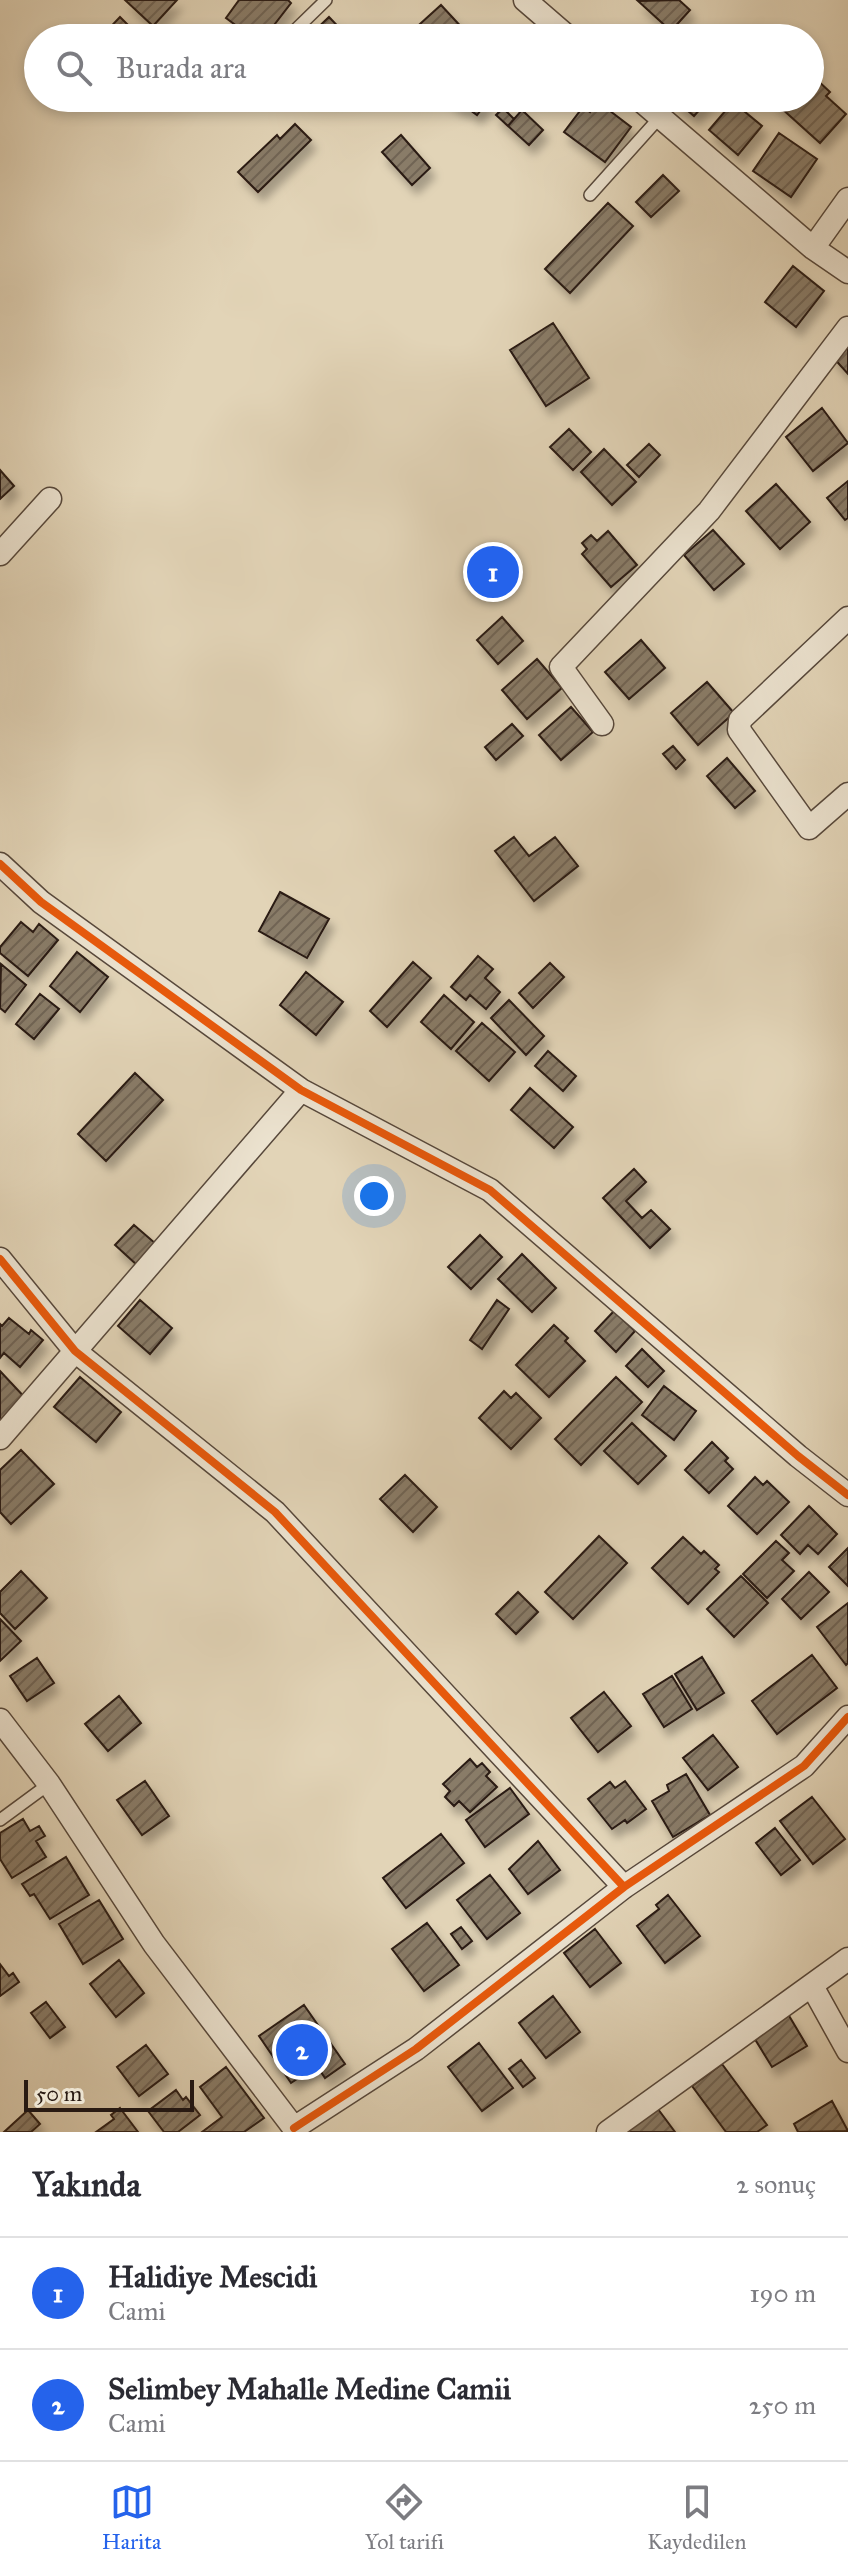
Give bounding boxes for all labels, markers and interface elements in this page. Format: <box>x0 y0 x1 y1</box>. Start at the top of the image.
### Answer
search box <box>24 24 824 112</box>
icon: search <box>52 46 96 90</box>
text: Burada ara <box>116 50 247 86</box>
pin: 1 <box>467 542 519 602</box>
your location <box>354 1176 394 1216</box>
pin: 2 <box>276 2020 328 2080</box>
scale bar <box>24 2076 194 2112</box>
text: 50 m <box>36 2080 82 2107</box>
text: Yakında <box>32 2164 141 2205</box>
text: 2 sonuç <box>736 2168 816 2200</box>
text: Halidiye Mescidi <box>108 2259 317 2295</box>
text: 1 <box>53 2277 63 2309</box>
text: 190 m <box>749 2277 816 2309</box>
text: Cami <box>108 2295 166 2327</box>
text: Selimbey Mahalle Medine Camii <box>108 2371 511 2407</box>
text: 2 <box>52 2389 64 2421</box>
text: 250 m <box>749 2389 816 2421</box>
text: Cami <box>108 2407 166 2439</box>
tab: Harita <box>102 2480 161 2555</box>
tab: Yol tarifi <box>365 2480 444 2555</box>
tab: Kaydedilen <box>647 2480 746 2555</box>

